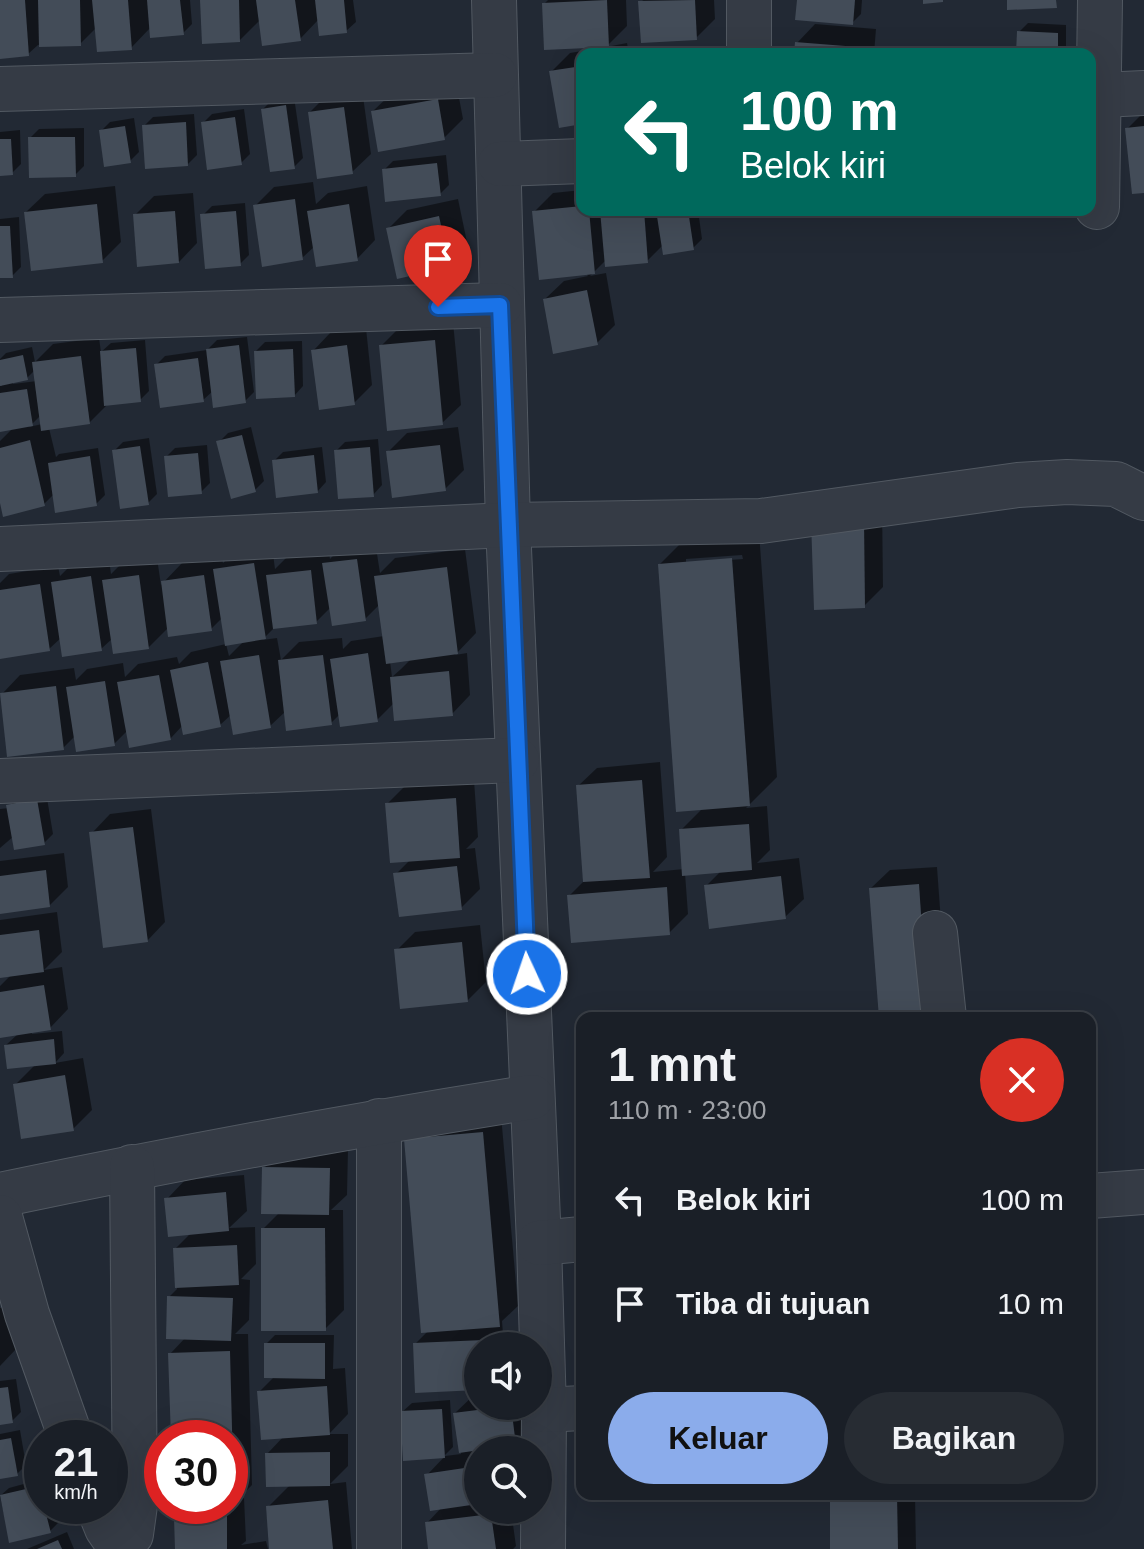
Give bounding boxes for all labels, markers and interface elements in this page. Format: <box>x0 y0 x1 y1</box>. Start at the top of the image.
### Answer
text: 100 m <box>740 79 899 142</box>
icon: left <box>608 80 712 184</box>
text: Belok kiri <box>740 145 886 186</box>
pin <box>404 225 472 307</box>
icon: arrive <box>416 237 460 281</box>
position arrow <box>485 932 569 1016</box>
text: 1 mnt <box>608 1038 736 1091</box>
button: close <box>980 1038 1064 1122</box>
text: 110 m · 23:00 <box>608 1095 767 1125</box>
icon: left <box>608 1178 652 1222</box>
text: Belok kiri <box>676 1183 811 1216</box>
text: 100 m <box>981 1183 1064 1216</box>
icon: arrive <box>608 1282 652 1326</box>
text: Tiba di tujuan <box>676 1287 870 1320</box>
text: 10 m <box>997 1287 1064 1320</box>
map controls <box>464 1332 552 1524</box>
button: sound <box>464 1332 552 1420</box>
button: Keluar <box>608 1392 828 1484</box>
button: Bagikan <box>844 1392 1064 1484</box>
speed limit sign: 30 <box>144 1420 248 1524</box>
button: search <box>464 1436 552 1524</box>
text: 21 <box>54 1440 98 1484</box>
text: km/h <box>54 1481 98 1503</box>

